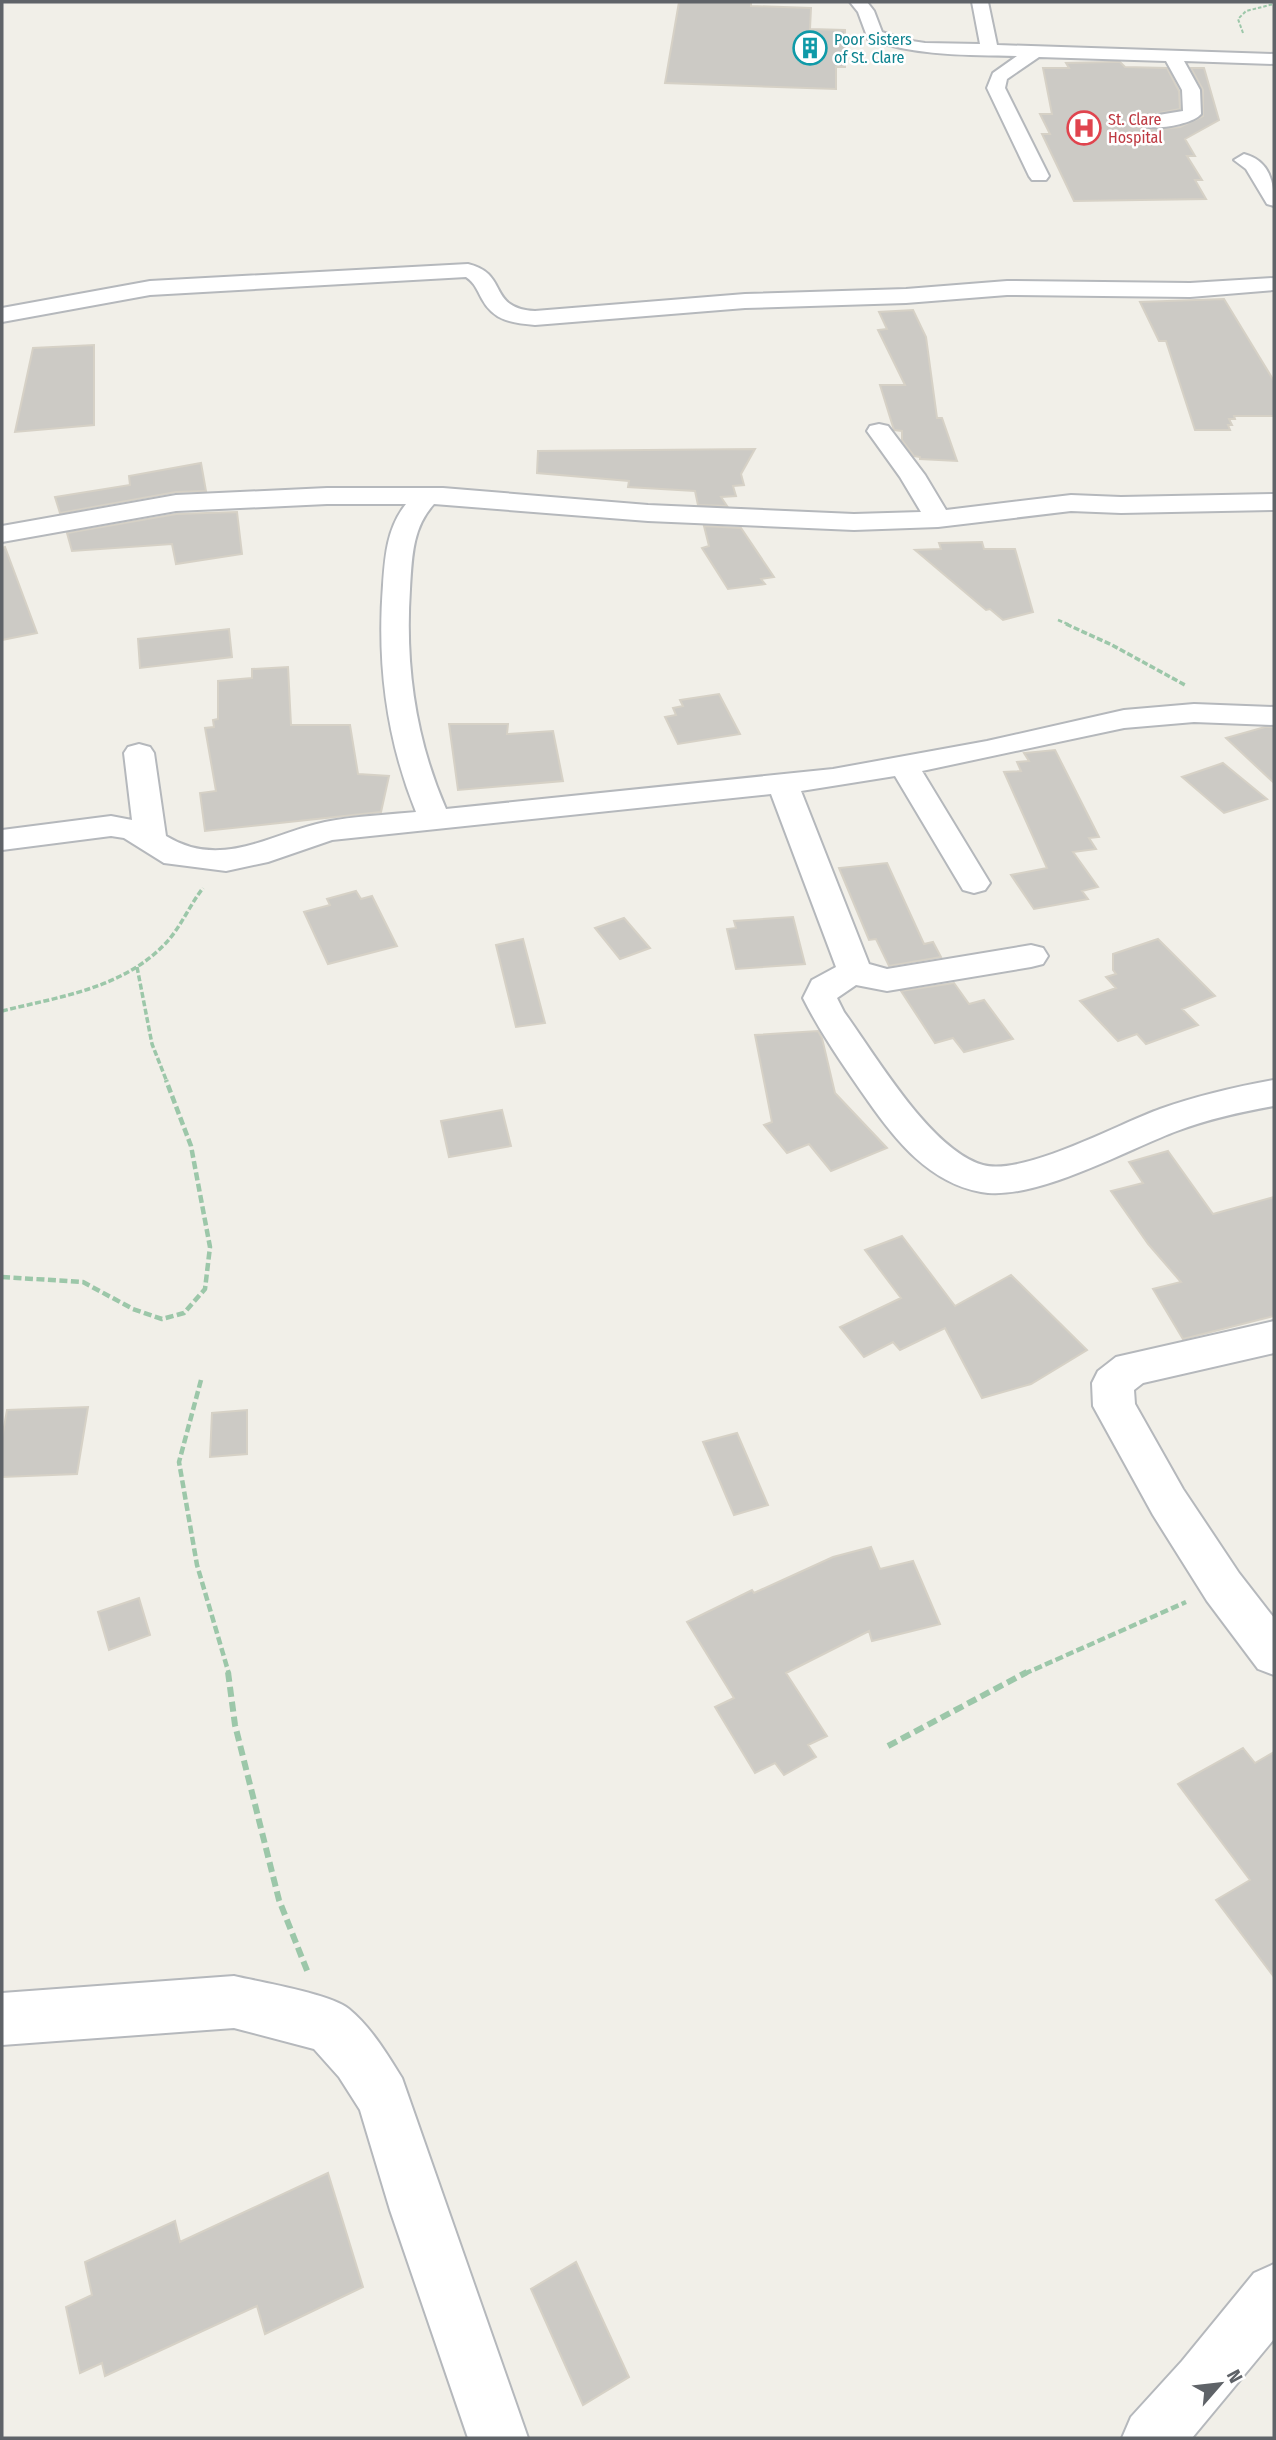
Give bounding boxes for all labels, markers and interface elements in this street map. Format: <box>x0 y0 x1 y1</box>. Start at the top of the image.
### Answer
building icon: Poor Sisters of St. Clare <box>791 29 829 67</box>
place label: Poor Sisters of St. Clare <box>834 30 912 67</box>
hospital icon: St. Clare Hospital <box>1065 109 1103 147</box>
place label: St. Clare Hospital <box>1108 110 1163 147</box>
north arrow <box>1185 2349 1255 2419</box>
text: N <box>1222 2366 1247 2387</box>

